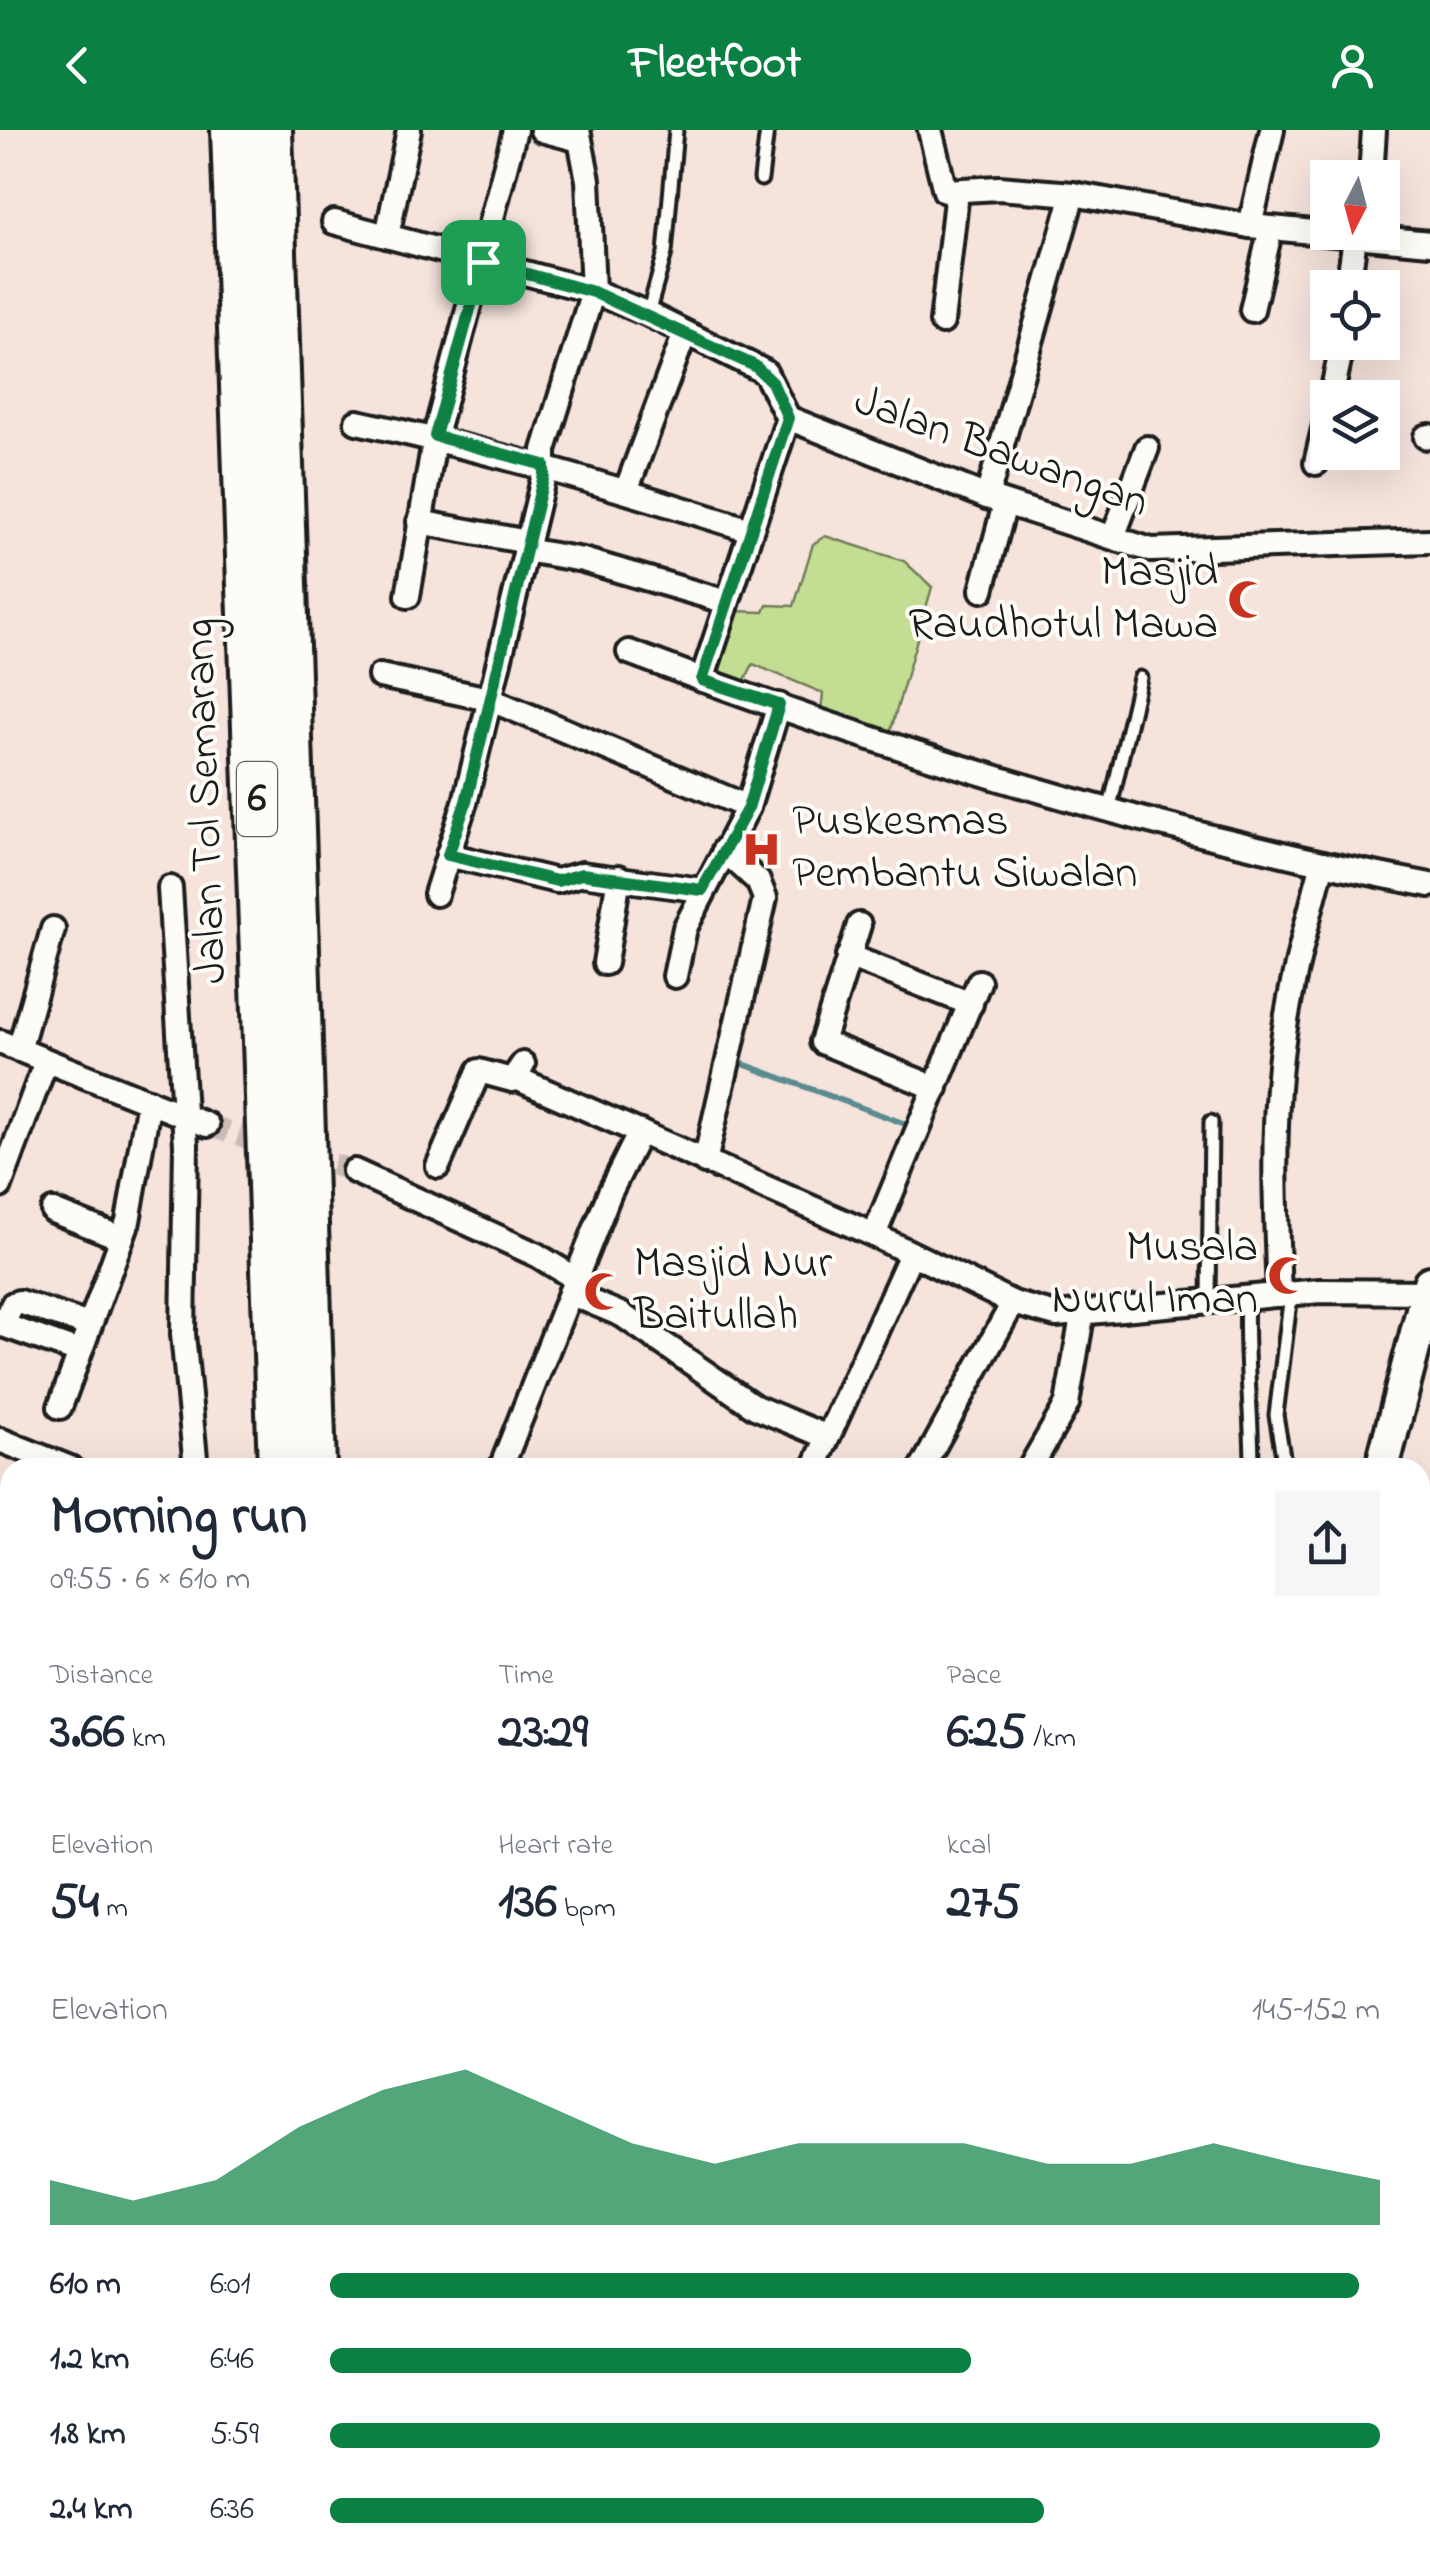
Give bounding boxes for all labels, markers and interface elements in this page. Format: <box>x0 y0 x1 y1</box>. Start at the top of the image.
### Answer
text: Fleetfoot <box>629 32 801 98</box>
icon: back <box>50 38 105 93</box>
icon: person <box>1325 38 1380 93</box>
north arrow <box>1310 160 1400 250</box>
map controls <box>1310 160 1400 470</box>
pin <box>441 220 526 305</box>
icon: arrive <box>456 235 511 290</box>
button: locate <box>1310 270 1400 360</box>
street label: Jalan Bawangan <box>844 369 1157 538</box>
button: layers <box>1310 380 1400 470</box>
place label: Masjid Raudhotul Mawa <box>908 541 1218 659</box>
mosque icon: Masjid Raudhotul Mawa <box>1227 579 1269 621</box>
street label: Jalan Tol Semarang <box>168 617 247 985</box>
road number: 6 <box>237 762 277 836</box>
place label: Puskesmas Pembantu Siwalan <box>792 790 1138 908</box>
hospital icon: Puskesmas Pembantu Siwalan <box>741 828 783 870</box>
place label: Musala Nurul Iman <box>1052 1216 1258 1334</box>
place label: Masjid Nur Baitullah <box>633 1232 832 1350</box>
mosque icon: Musala Nurul Iman <box>1267 1254 1309 1296</box>
mosque icon: Masjid Nur Baitullah <box>583 1270 625 1312</box>
text: Morning run <box>50 1479 307 1559</box>
button: share <box>1275 1491 1380 1596</box>
text: 09:55 · 6 × 610 m <box>50 1557 250 1604</box>
text: Distance <box>50 1656 153 1697</box>
text: Time <box>498 1656 554 1697</box>
text: Pace <box>947 1656 1001 1697</box>
text: 3.66 <box>50 1697 125 1770</box>
text: 23:29 <box>498 1697 588 1770</box>
text: 6:25 <box>947 1697 1026 1770</box>
text: km <box>125 1719 166 1760</box>
text: /km <box>1026 1719 1076 1760</box>
text: Elevation <box>50 1826 153 1867</box>
text: Heart rate <box>498 1826 613 1867</box>
text: kcal <box>947 1826 991 1867</box>
text: 54 <box>50 1867 99 1940</box>
text: 136 <box>498 1867 557 1940</box>
text: 275 <box>947 1867 1021 1940</box>
text: m <box>99 1889 128 1930</box>
text: bpm <box>557 1889 616 1930</box>
text: Elevation <box>50 1988 168 2035</box>
text: 145–152 m <box>1252 1988 1380 2035</box>
text: 610 m <box>50 2262 121 2309</box>
text: 6:01 <box>210 2262 251 2309</box>
text: 1.2 km <box>50 2337 129 2384</box>
text: 6:46 <box>210 2337 254 2384</box>
text: 1.8 km <box>50 2412 126 2459</box>
text: 5:59 <box>210 2412 259 2459</box>
text: 2.4 km <box>50 2487 132 2534</box>
text: 6:36 <box>210 2487 254 2534</box>

